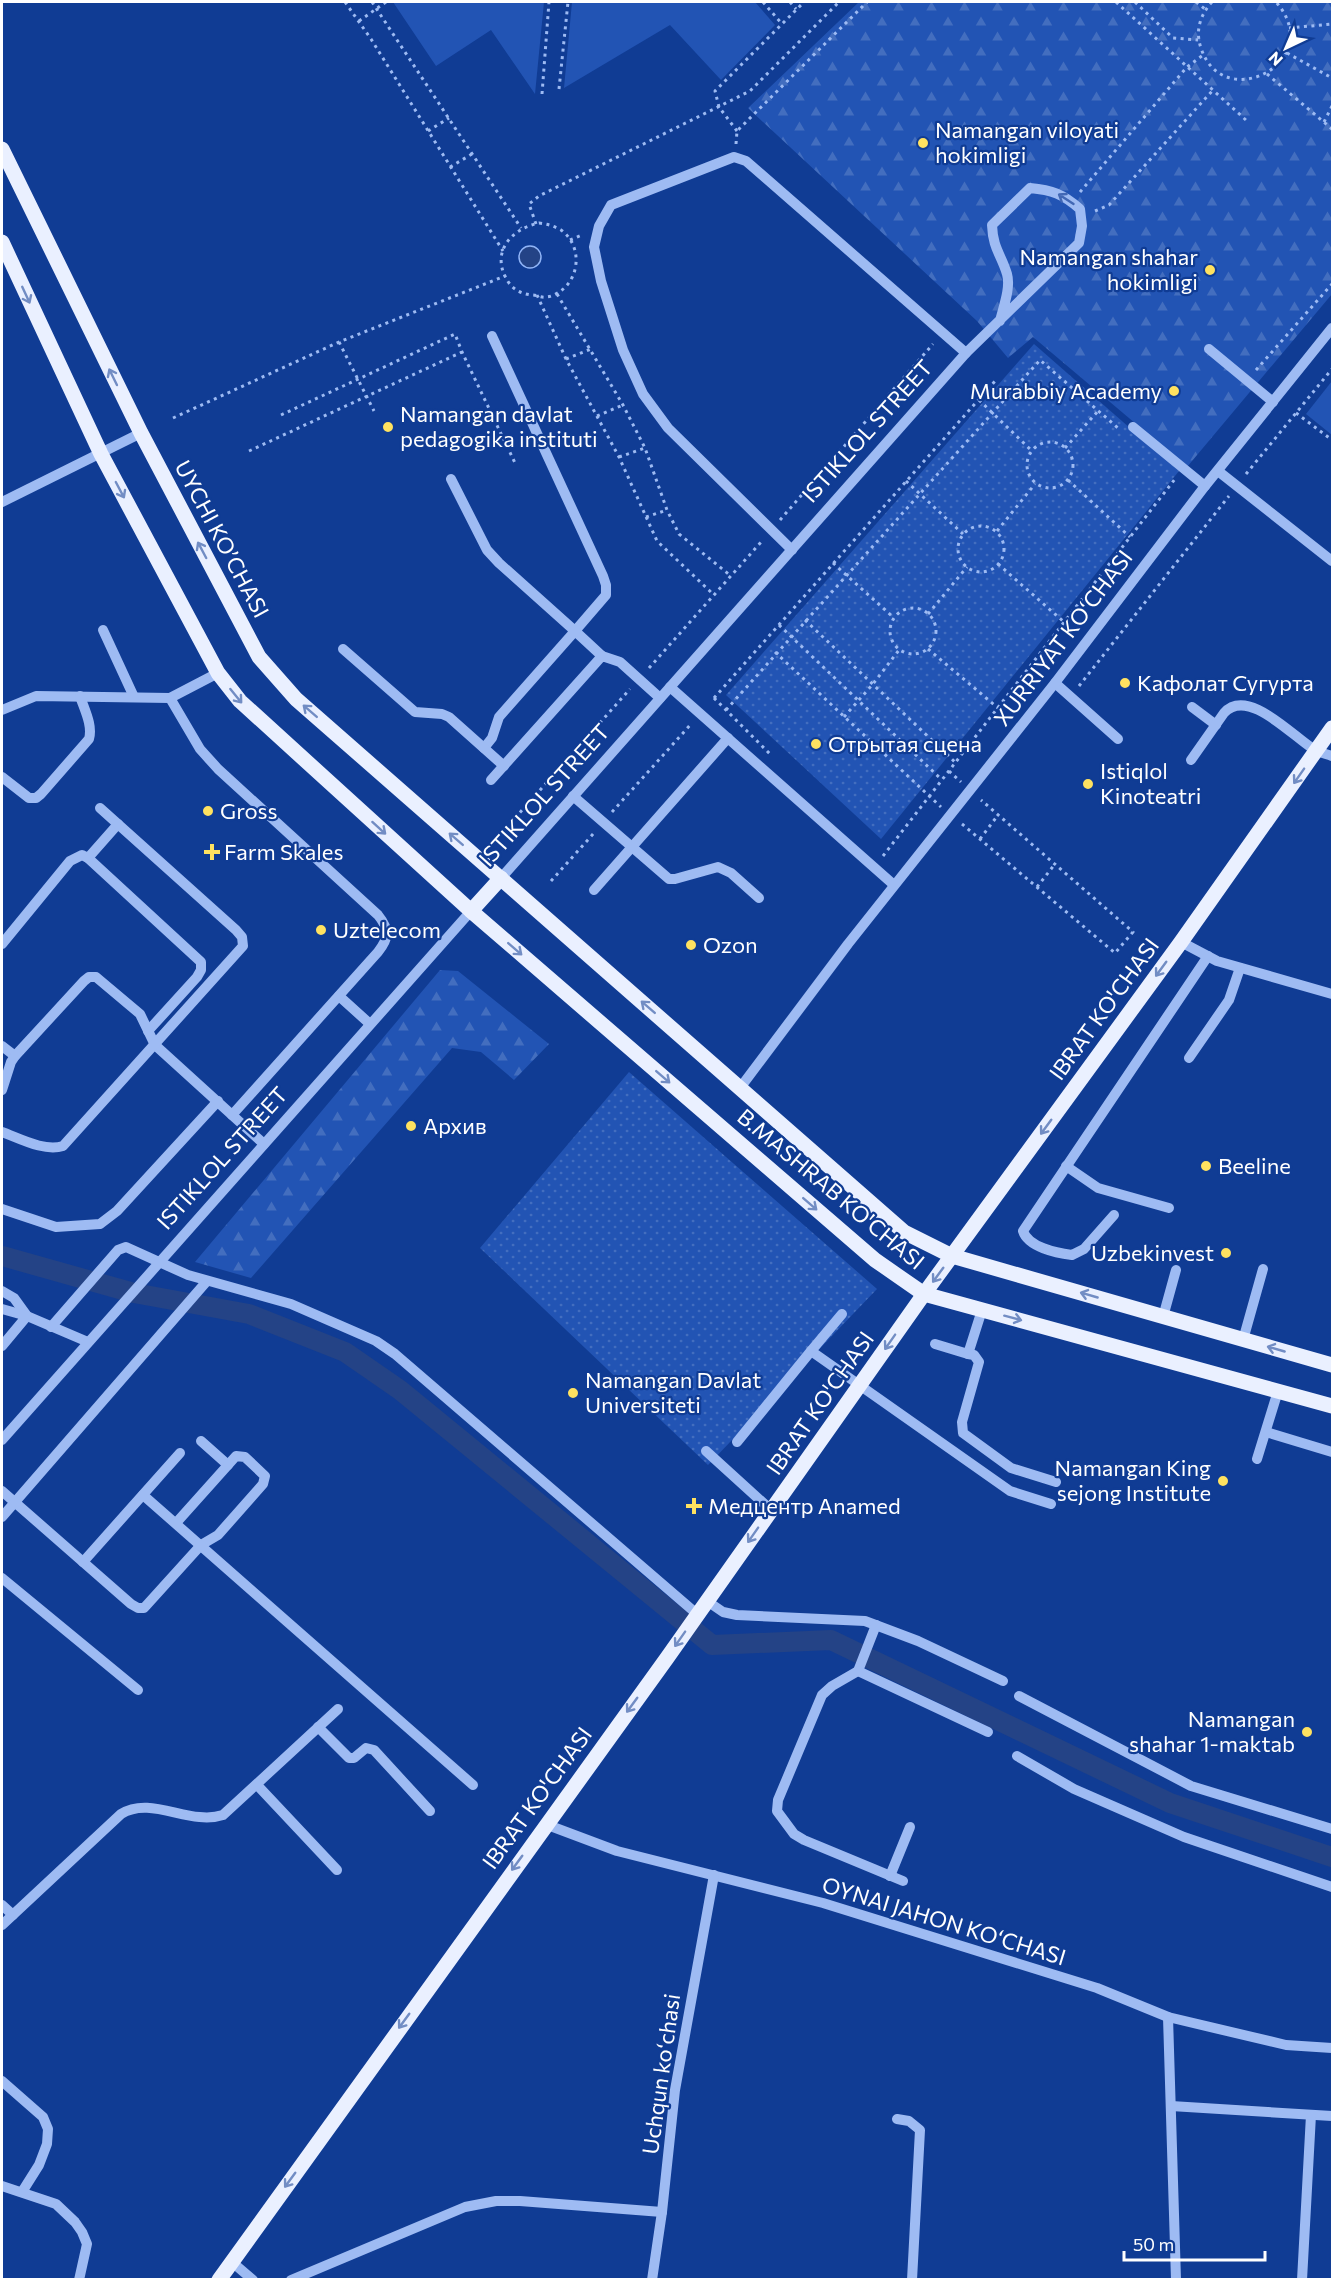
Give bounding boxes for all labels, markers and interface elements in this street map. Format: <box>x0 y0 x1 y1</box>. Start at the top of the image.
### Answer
north arrow <box>1256 18 1316 78</box>
text: N <box>1264 48 1286 70</box>
place label: Namangan viloyati hokimligi <box>935 116 1119 168</box>
marker: Namangan viloyati hokimligi <box>916 136 930 150</box>
one-way arrow <box>1058 192 1075 204</box>
place label: Namangan shahar hokimligi <box>1019 243 1198 295</box>
marker: Namangan shahar hokimligi <box>1203 263 1217 277</box>
one-way arrow <box>21 286 33 304</box>
street label: ISTIKLOL STREET <box>796 354 938 507</box>
one-way arrow <box>107 368 119 386</box>
place label: Murabbiy Academy <box>970 377 1162 404</box>
marker: Murabbiy Academy <box>1167 384 1181 398</box>
place label: Namangan davlat pedagogika instituti <box>400 400 598 452</box>
marker: Namangan davlat pedagogika instituti <box>381 420 395 434</box>
street label: UYCHI KO’CHASI <box>170 455 275 622</box>
one-way arrow <box>115 480 126 498</box>
one-way arrow <box>196 541 208 559</box>
street label: XURRIYAT KO‘CHASI <box>988 544 1138 731</box>
place label: Кафолат Сугурта <box>1137 669 1314 696</box>
marker: Кафолат Сугурта <box>1118 676 1132 690</box>
one-way arrow <box>229 688 243 703</box>
one-way arrow <box>303 704 318 718</box>
street label: ISTIKLOL STREET <box>473 718 615 871</box>
place label: Отрытая сцена <box>828 730 982 757</box>
marker: Отрытая сцена <box>809 737 823 751</box>
place label: Istiqlol Kinoteatri <box>1100 757 1201 809</box>
one-way arrow <box>1293 767 1305 784</box>
marker: Istiqlol Kinoteatri <box>1081 777 1095 791</box>
place label: Gross <box>220 797 277 824</box>
marker: Gross <box>201 804 215 818</box>
one-way arrow <box>372 821 387 835</box>
one-way arrow <box>449 832 464 846</box>
place label: Farm Skales <box>224 838 343 865</box>
marker: Farm Skales <box>205 845 219 859</box>
place label: Uztelecom <box>333 916 441 943</box>
marker: Uztelecom <box>314 923 328 937</box>
place label: Ozon <box>703 931 758 958</box>
street label: IBRAT KO'CHASI <box>1043 932 1164 1085</box>
marker: Ozon <box>684 938 698 952</box>
one-way arrow <box>507 942 522 956</box>
one-way arrow <box>1155 961 1167 977</box>
one-way arrow <box>641 1000 656 1014</box>
one-way arrow <box>655 1070 671 1083</box>
street label: ISTIKLOL STREET <box>151 1081 293 1234</box>
street label: B.MASHRAB KO'CHASI <box>732 1103 930 1275</box>
place label: Архив <box>423 1112 487 1139</box>
one-way arrow <box>1040 1118 1052 1134</box>
marker: Архив <box>404 1119 418 1133</box>
place label: Beeline <box>1218 1152 1291 1179</box>
marker: Beeline <box>1199 1159 1213 1173</box>
one-way arrow <box>803 1197 818 1211</box>
place label: Uzbekinvest <box>1091 1239 1214 1266</box>
marker: Uzbekinvest <box>1219 1246 1233 1260</box>
one-way arrow <box>932 1267 944 1283</box>
one-way arrow <box>1080 1289 1099 1301</box>
one-way arrow <box>1003 1313 1022 1325</box>
street label: IBRAT KO'CHASI <box>760 1326 879 1480</box>
one-way arrow <box>884 1334 897 1350</box>
one-way arrow <box>1267 1343 1286 1354</box>
place label: Namangan Davlat Universiteti <box>585 1366 761 1418</box>
marker: Namangan Davlat Universiteti <box>566 1386 580 1400</box>
place label: Namangan King sejong Institute <box>1055 1454 1211 1506</box>
marker: Namangan King sejong Institute <box>1216 1474 1230 1488</box>
place label: Медцентр Anamed <box>708 1492 901 1519</box>
marker: Медцентр Anamed <box>685 1497 703 1515</box>
one-way arrow <box>747 1527 759 1543</box>
one-way arrow <box>674 1630 686 1646</box>
one-way arrow <box>626 1696 638 1712</box>
place label: Namangan shahar 1-maktab <box>1129 1705 1295 1757</box>
street label: IBRAT KO'CHASI <box>476 1721 597 1874</box>
marker: Namangan shahar 1-maktab <box>1300 1725 1314 1739</box>
one-way arrow <box>511 1854 524 1870</box>
street label: OYNAI JAHON KO‘CHASI <box>819 1871 1069 1970</box>
street label: Uchqun koʻchasi <box>636 1992 685 2156</box>
one-way arrow <box>398 2013 410 2029</box>
one-way arrow <box>284 2171 297 2187</box>
scale bar <box>1124 2224 1265 2262</box>
text: 50 m <box>1133 2233 1174 2255</box>

